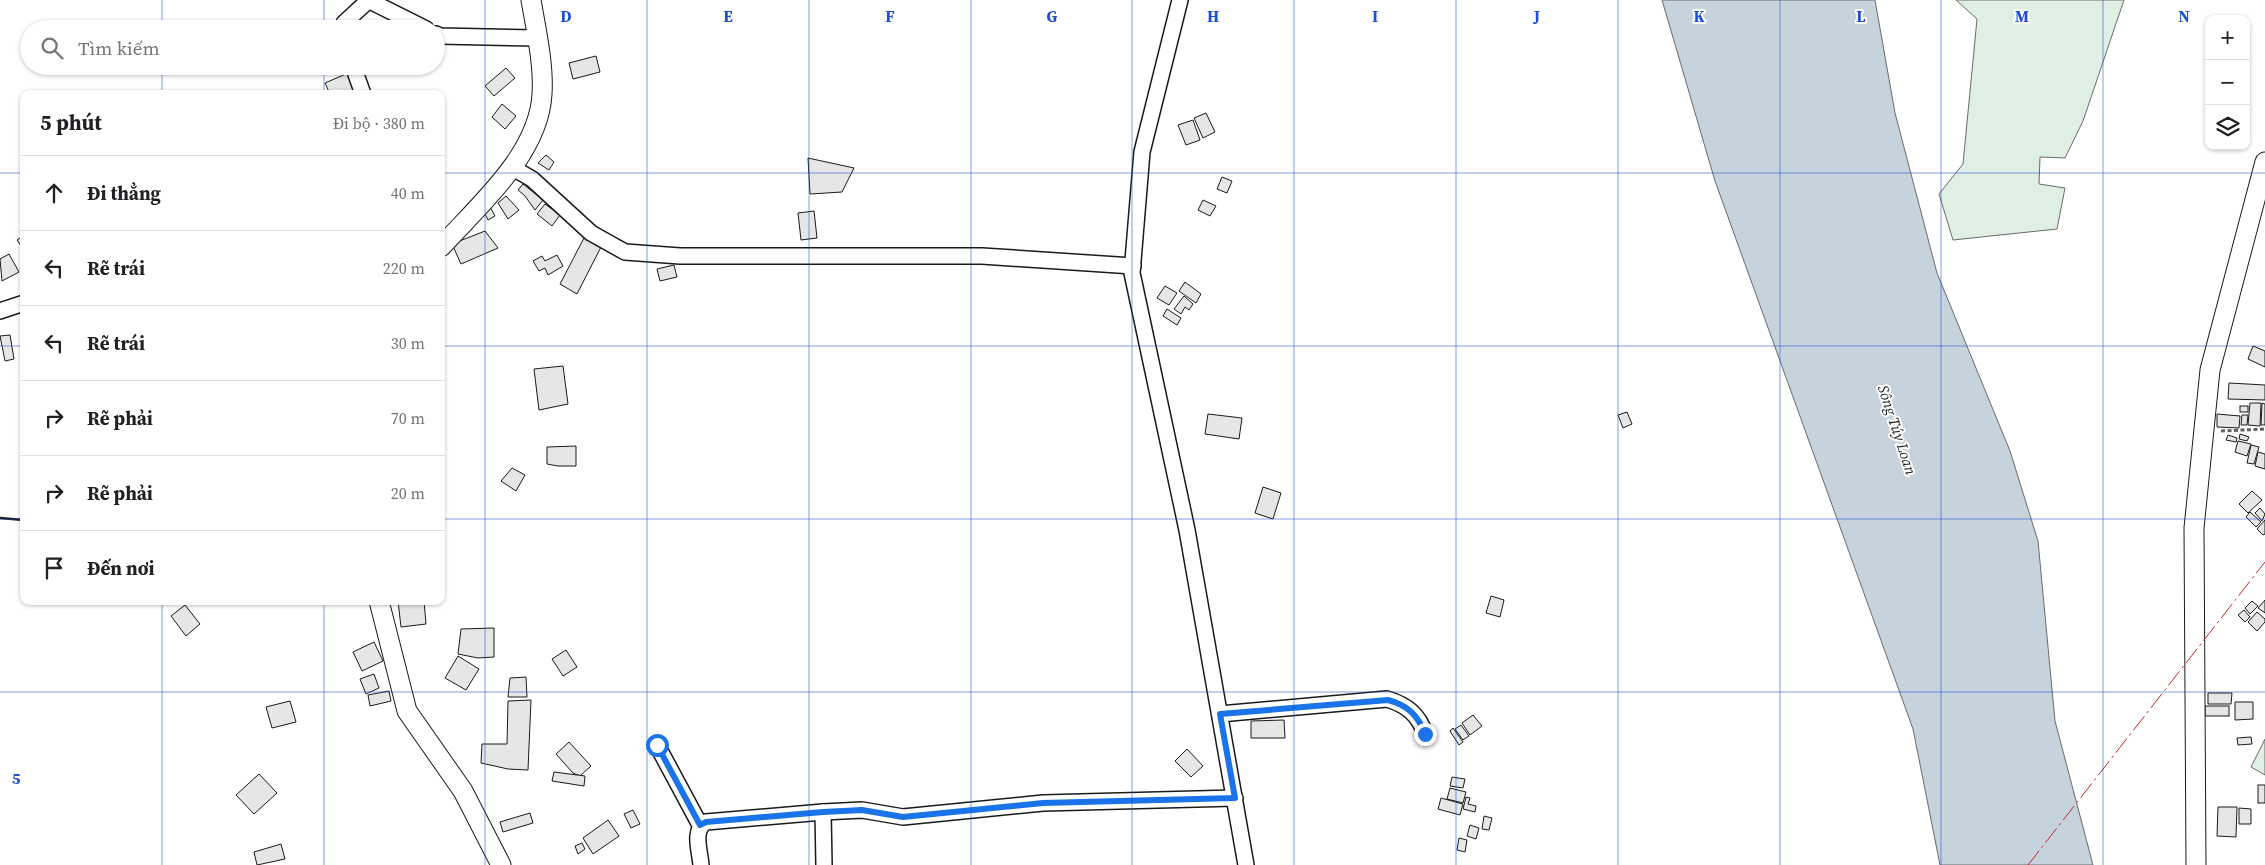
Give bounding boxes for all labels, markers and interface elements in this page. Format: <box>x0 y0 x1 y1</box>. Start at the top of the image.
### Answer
text: D <box>560 5 572 27</box>
text: E <box>723 5 733 27</box>
text: F <box>885 5 895 27</box>
text: G <box>1047 5 1058 27</box>
text: H <box>1207 5 1219 27</box>
text: I <box>1372 5 1378 27</box>
text: J <box>1533 5 1540 27</box>
text: K <box>1693 5 1705 27</box>
text: L <box>1856 5 1866 27</box>
text: M <box>2015 5 2029 27</box>
text: N <box>2178 5 2190 27</box>
map controls <box>2205 15 2250 150</box>
button: + <box>2205 15 2250 60</box>
search box <box>20 20 445 75</box>
icon: search <box>38 34 66 62</box>
text: Tìm kiếm <box>78 35 160 61</box>
button: − <box>2205 60 2250 105</box>
button: layers <box>2205 105 2250 150</box>
text: 5 phút <box>40 108 102 137</box>
text: Đi bộ · 380 m <box>333 112 425 134</box>
icon: ahead <box>40 179 68 207</box>
text: Đi thẳng <box>87 180 161 206</box>
text: 40 m <box>391 182 425 204</box>
icon: left <box>40 254 68 282</box>
text: Rẽ trái <box>87 255 145 281</box>
text: 220 m <box>383 257 425 279</box>
icon: left <box>40 329 68 357</box>
text: Rẽ trái <box>87 330 145 356</box>
text: 30 m <box>391 332 425 354</box>
water label: Sông Túy Loan <box>1873 382 1922 478</box>
icon: right <box>40 404 68 432</box>
text: Rẽ phải <box>87 405 153 431</box>
text: 70 m <box>391 407 425 429</box>
icon: right <box>40 479 68 507</box>
text: Rẽ phải <box>87 480 153 506</box>
text: 20 m <box>391 482 425 504</box>
icon: arrive <box>40 554 68 582</box>
text: Đến nơi <box>87 555 155 581</box>
route end <box>1414 723 1437 746</box>
route start <box>646 734 669 757</box>
text: 5 <box>12 767 21 789</box>

